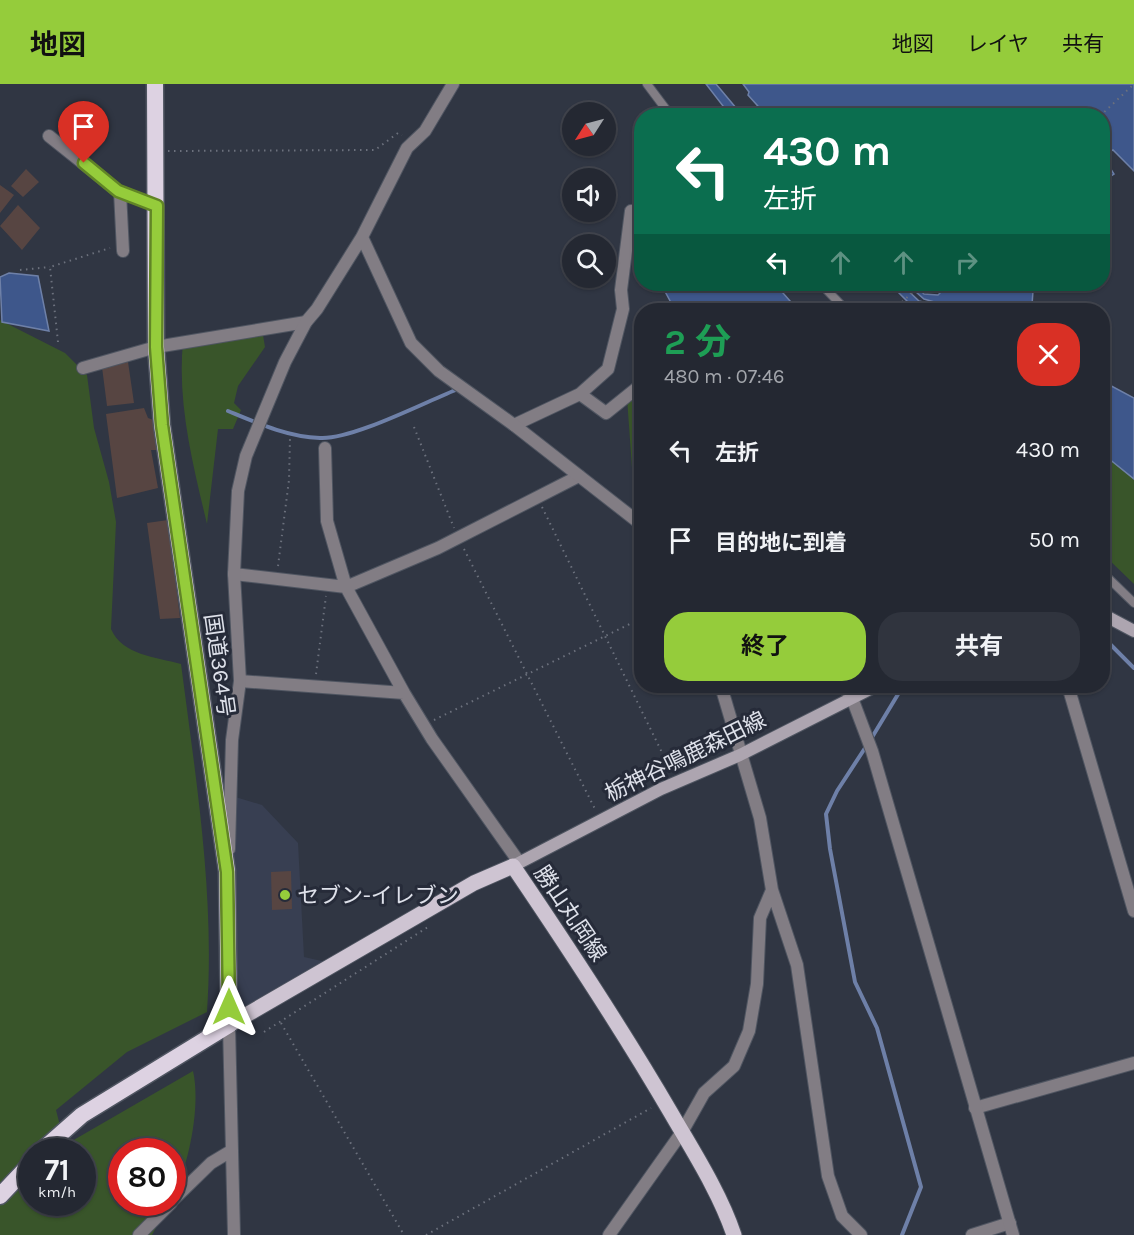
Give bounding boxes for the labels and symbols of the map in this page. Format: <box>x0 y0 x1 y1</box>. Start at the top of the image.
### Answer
pin <box>58 101 109 163</box>
north arrow <box>562 102 616 156</box>
street label: 国道364号 <box>199 612 239 718</box>
street label: 栃神谷鳴鹿森田線 <box>601 707 770 807</box>
street label: 勝山丸岡線 <box>529 861 612 966</box>
place label: セブン-イレブン <box>297 883 459 909</box>
marker: セブン-イレブン <box>278 888 292 902</box>
position arrow <box>197 975 261 1039</box>
speed limit sign: 80 <box>108 1138 186 1216</box>

